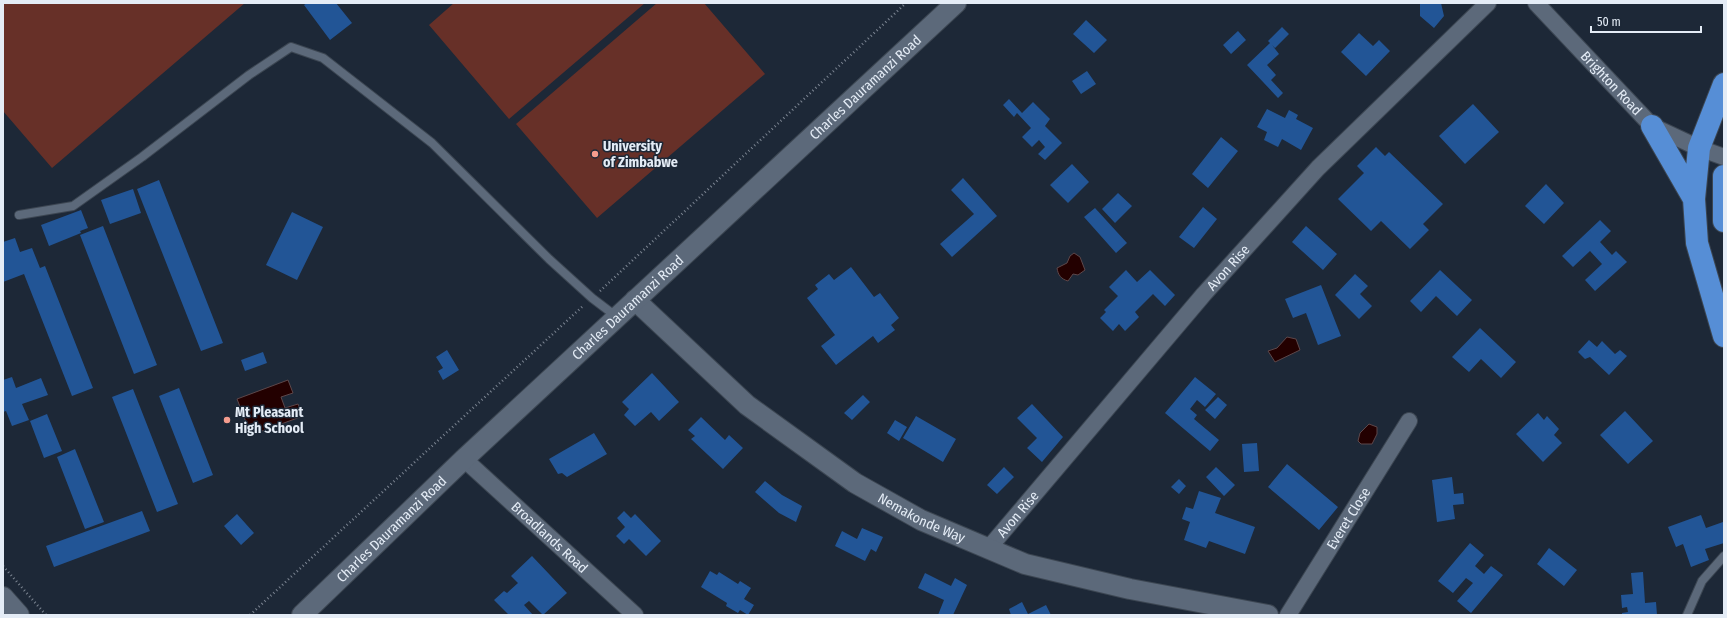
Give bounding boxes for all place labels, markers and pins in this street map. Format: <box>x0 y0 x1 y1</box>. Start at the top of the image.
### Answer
place label: University of Zimbabwe <box>603 138 678 171</box>
marker: University of Zimbabwe <box>590 149 600 159</box>
place label: Mt Pleasant High School <box>235 404 304 437</box>
marker: Mt Pleasant High School <box>222 415 232 425</box>

